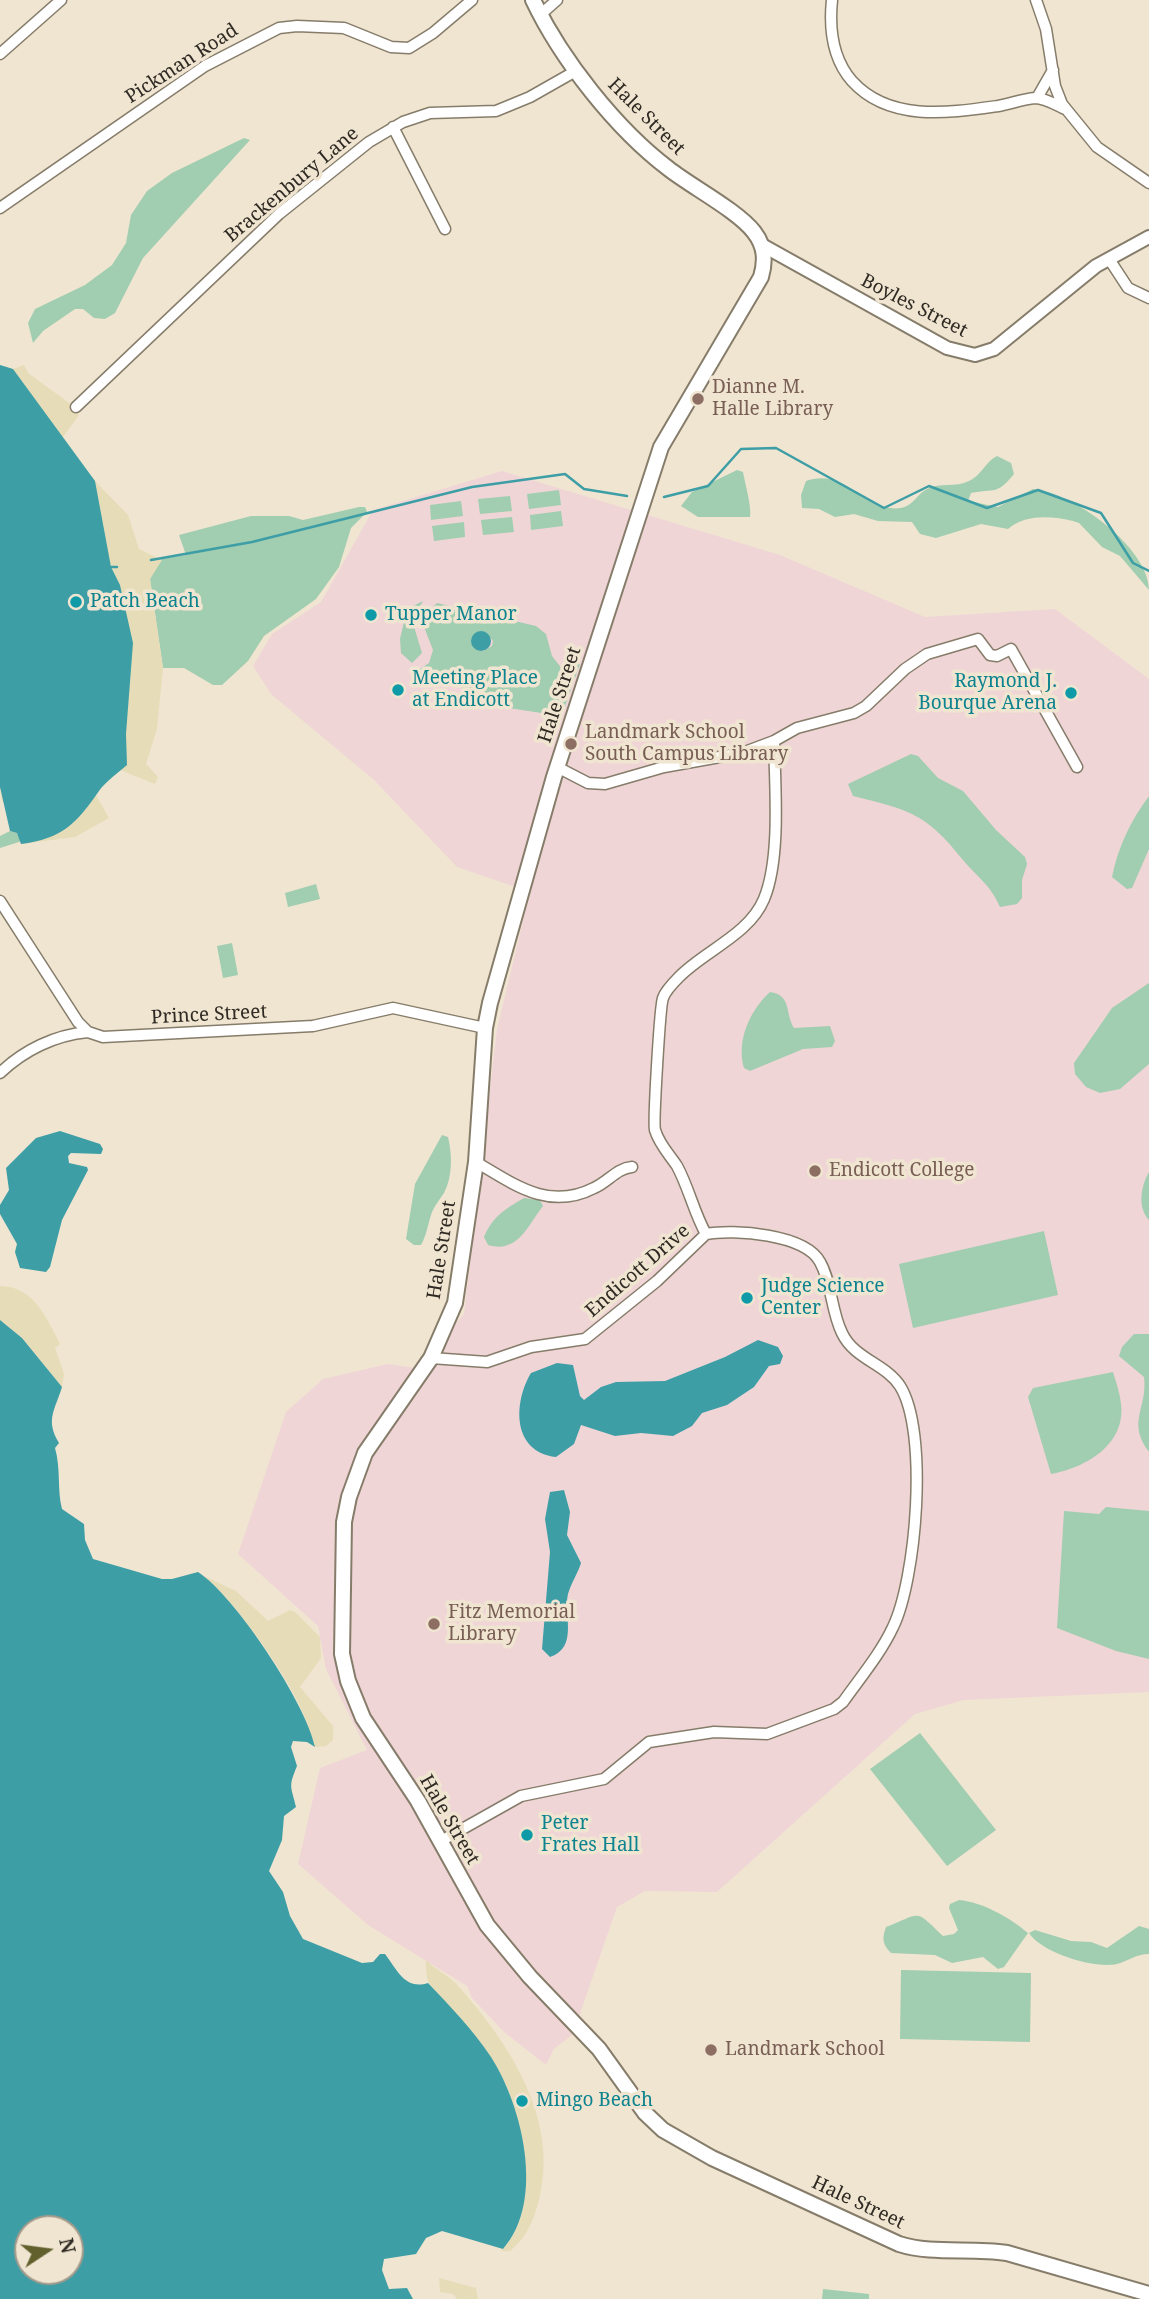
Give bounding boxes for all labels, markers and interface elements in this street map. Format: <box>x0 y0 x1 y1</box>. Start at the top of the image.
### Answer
street label: Pickman Road <box>121 19 243 109</box>
street label: Hale Street <box>603 74 689 160</box>
street label: Brackenbury Lane <box>221 122 363 248</box>
street label: Boyles Street <box>857 269 971 343</box>
place label: Dianne M. Halle Library <box>712 377 833 421</box>
marker: Dianne M. Halle Library <box>690 391 706 407</box>
place label: Patch Beach <box>90 591 200 613</box>
marker: Patch Beach <box>68 594 84 610</box>
place label: Tupper Manor <box>385 604 517 626</box>
marker: Tupper Manor <box>363 607 379 623</box>
street label: Hale Street <box>534 644 586 746</box>
place label: Meeting Place at Endicott <box>412 668 538 712</box>
place label: Raymond J. Bourque Arena <box>918 671 1057 715</box>
marker: Meeting Place at Endicott <box>390 682 406 698</box>
marker: Raymond J. Bourque Arena <box>1063 685 1079 701</box>
place label: Landmark School South Campus Library <box>585 722 788 766</box>
marker: Landmark School South Campus Library <box>563 736 579 752</box>
street label: Prince Street <box>150 1001 268 1029</box>
place label: Endicott College <box>829 1160 974 1182</box>
marker: Endicott College <box>807 1163 823 1179</box>
street label: Hale Street <box>423 1199 461 1301</box>
street label: Endicott Drive <box>581 1220 695 1322</box>
place label: Judge Science Center <box>761 1276 885 1320</box>
marker: Judge Science Center <box>739 1290 755 1306</box>
place label: Fitz Memorial Library <box>448 1602 575 1646</box>
marker: Fitz Memorial Library <box>426 1616 442 1632</box>
street label: Hale Street <box>414 1771 484 1869</box>
place label: Peter Frates Hall <box>541 1813 639 1857</box>
marker: Peter Frates Hall <box>519 1827 535 1843</box>
place label: Landmark School <box>725 2039 885 2061</box>
marker: Landmark School <box>703 2042 719 2058</box>
place label: Mingo Beach <box>536 2090 653 2112</box>
marker: Mingo Beach <box>514 2093 530 2109</box>
street label: Hale Street <box>808 2172 908 2234</box>
north arrow <box>14 2215 84 2285</box>
text: N <box>53 2235 82 2256</box>

